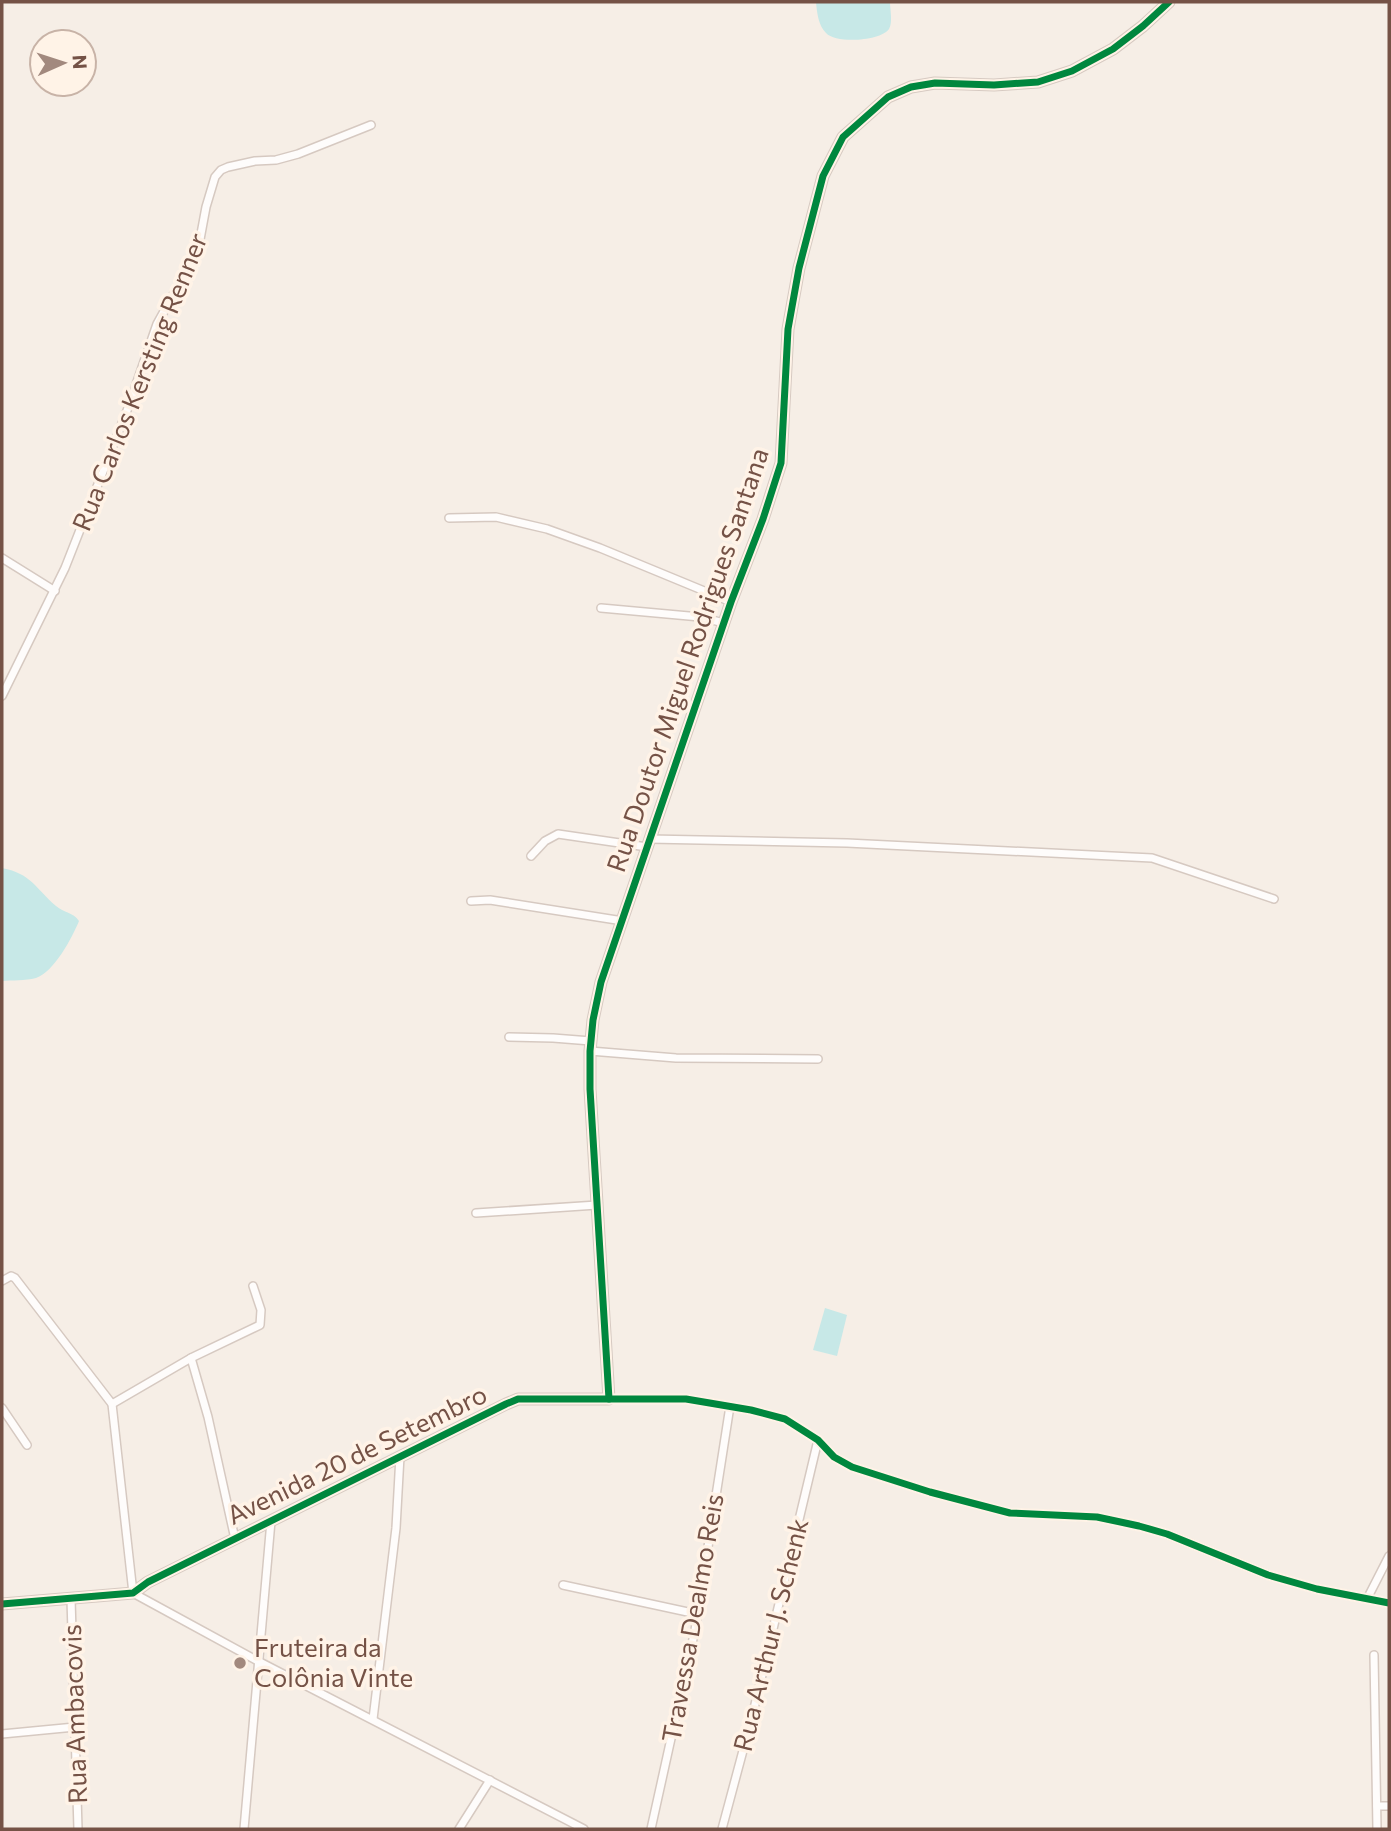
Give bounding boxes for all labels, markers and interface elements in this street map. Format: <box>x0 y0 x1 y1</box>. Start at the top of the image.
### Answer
north arrow <box>28 28 98 98</box>
text: N <box>69 54 92 70</box>
street label: Rua Carlos Kersting Renner <box>65 228 213 535</box>
street label: Rua Doutor Miguel Rodrigues Santana <box>599 443 774 876</box>
street label: Avenida 20 de Setembro <box>221 1377 491 1530</box>
street label: Travessa Dealmo Reis <box>654 1491 729 1744</box>
street label: Rua Arthur J. Schenk <box>726 1515 813 1754</box>
street label: Rua Ambacovis <box>55 1624 92 1804</box>
place label: Fruteira da Colônia Vinte <box>254 1631 413 1692</box>
marker: Fruteira da Colônia Vinte <box>232 1655 248 1671</box>

